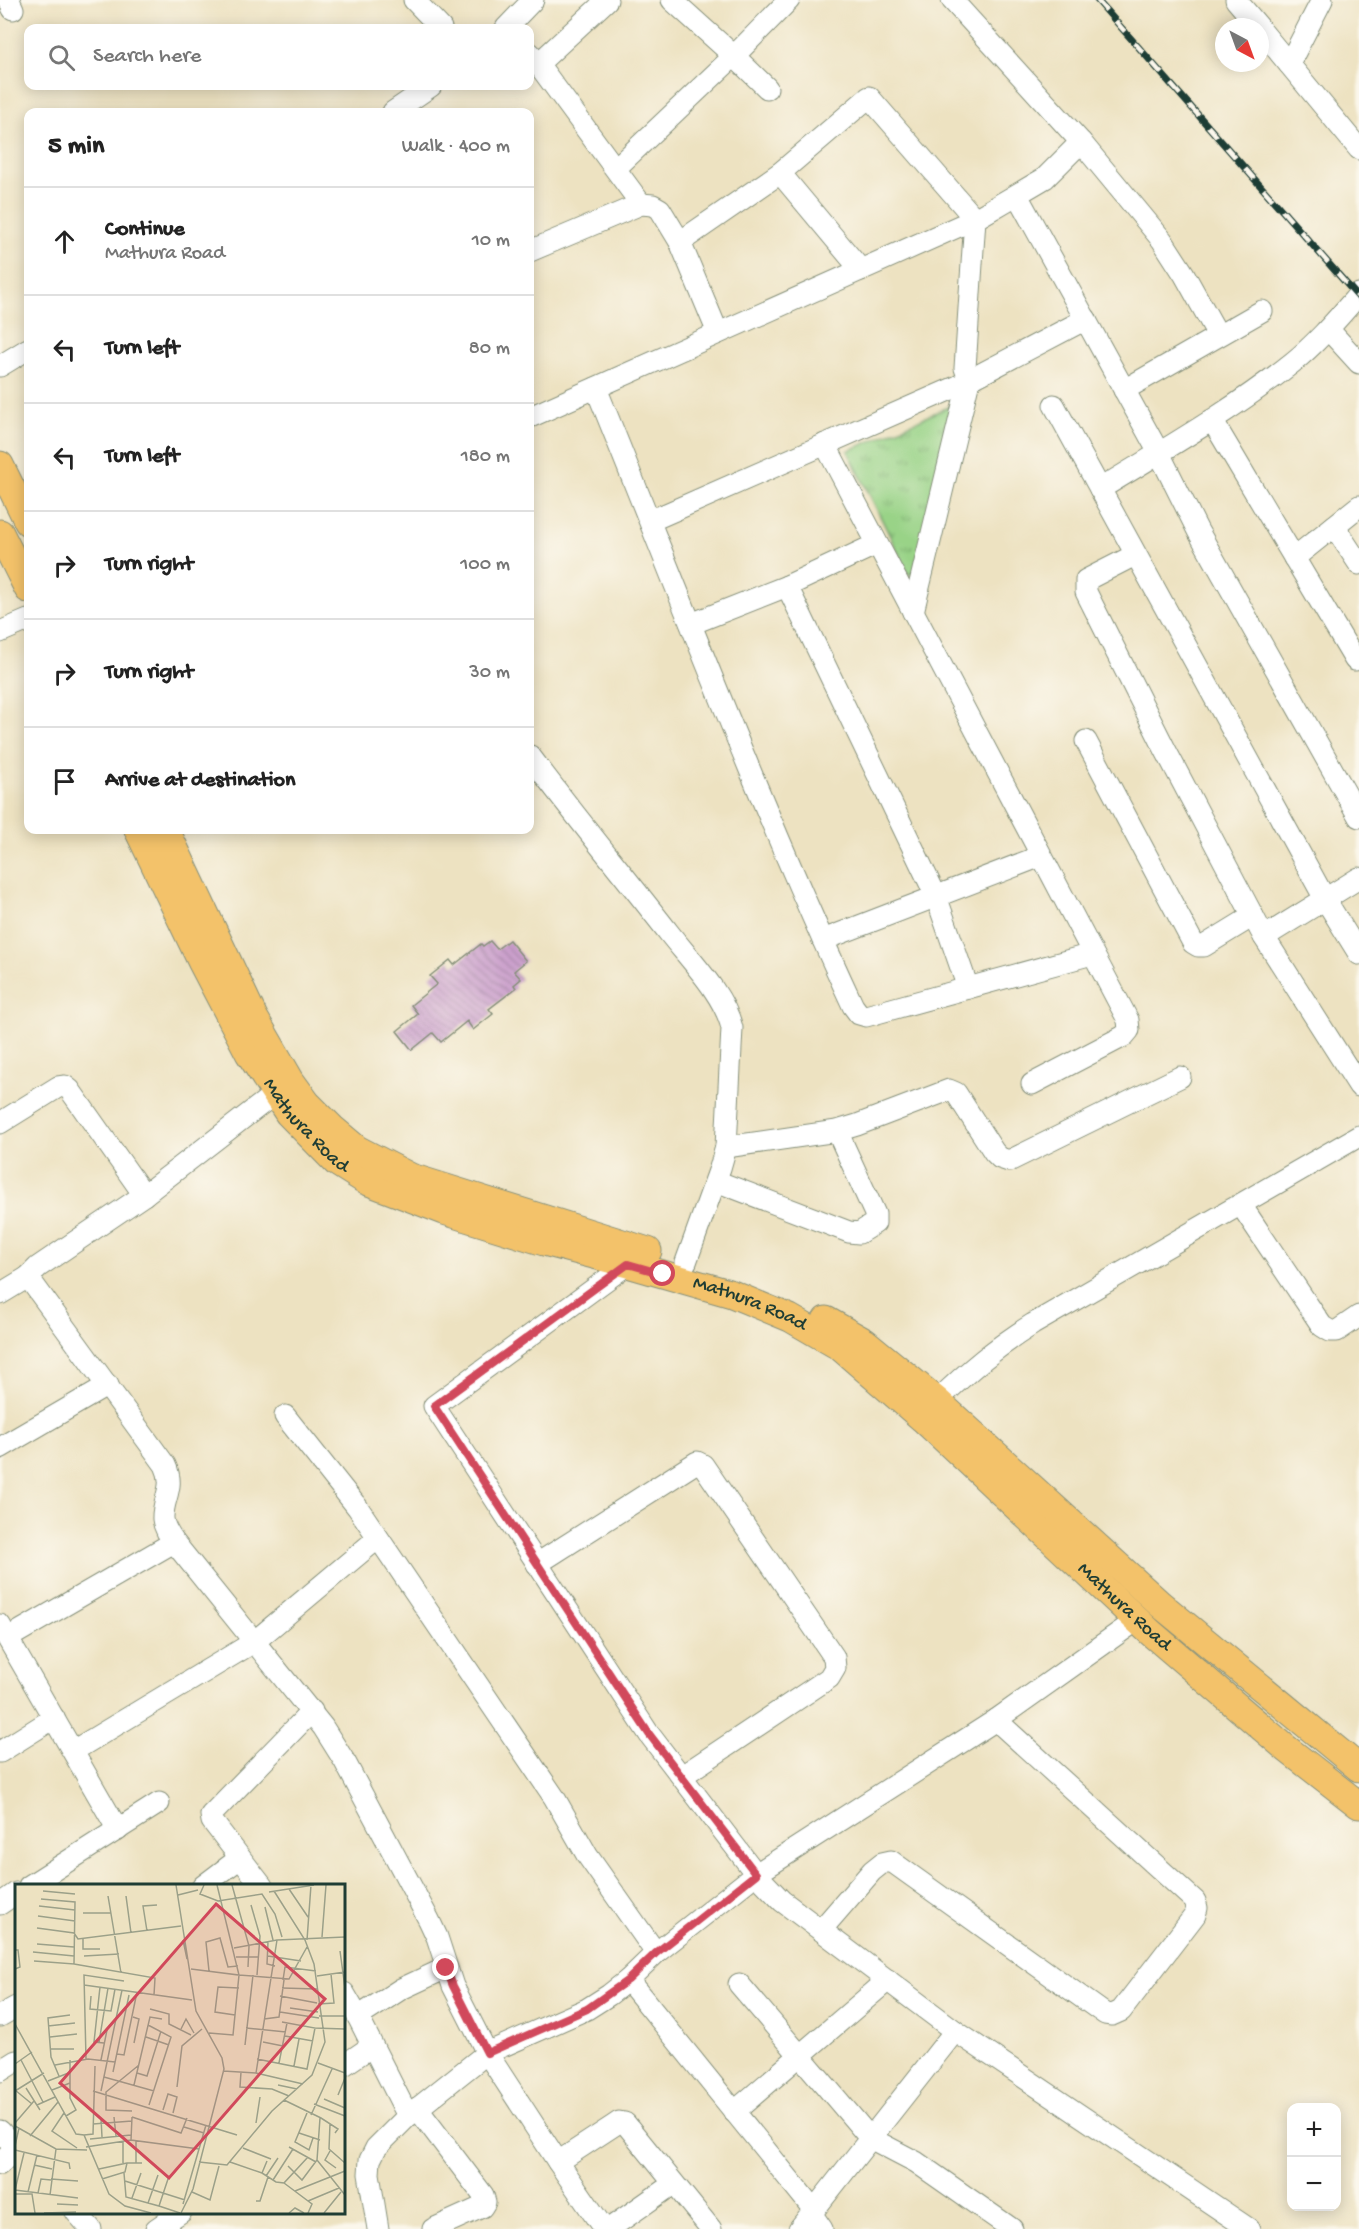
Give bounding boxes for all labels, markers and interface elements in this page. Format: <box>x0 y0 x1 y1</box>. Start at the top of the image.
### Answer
north arrow <box>1215 18 1269 72</box>
search box <box>24 24 534 90</box>
icon: search <box>45 41 78 74</box>
text: Search here <box>93 44 201 70</box>
text: 5 min <box>48 132 104 163</box>
text: Walk · 400 m <box>402 136 510 159</box>
text: Continue <box>105 217 185 243</box>
icon: ahead <box>48 225 81 258</box>
text: 10 m <box>472 230 510 253</box>
text: Mathura Road <box>105 243 225 266</box>
icon: left <box>48 333 81 366</box>
text: Turn left <box>105 336 179 362</box>
text: 80 m <box>469 338 510 361</box>
icon: left <box>48 441 81 474</box>
text: Turn left <box>105 444 179 470</box>
text: 180 m <box>461 446 510 469</box>
icon: right <box>48 549 81 582</box>
text: Turn right <box>105 552 193 578</box>
text: 100 m <box>460 554 510 577</box>
icon: right <box>48 657 81 690</box>
text: Turn right <box>105 660 193 686</box>
text: 30 m <box>469 662 510 685</box>
icon: arrive <box>48 765 81 798</box>
text: Arrive at destination <box>105 768 295 794</box>
street label: Mathura Road <box>257 1074 355 1180</box>
route start <box>649 1260 675 1286</box>
street label: Mathura Road <box>690 1272 813 1338</box>
street label: Mathura Road <box>1072 1558 1177 1658</box>
inset map <box>15 1884 345 2214</box>
route end <box>432 1954 458 1980</box>
map controls <box>1287 2103 1341 2211</box>
button: + <box>1287 2103 1341 2157</box>
button: − <box>1287 2157 1341 2211</box>

